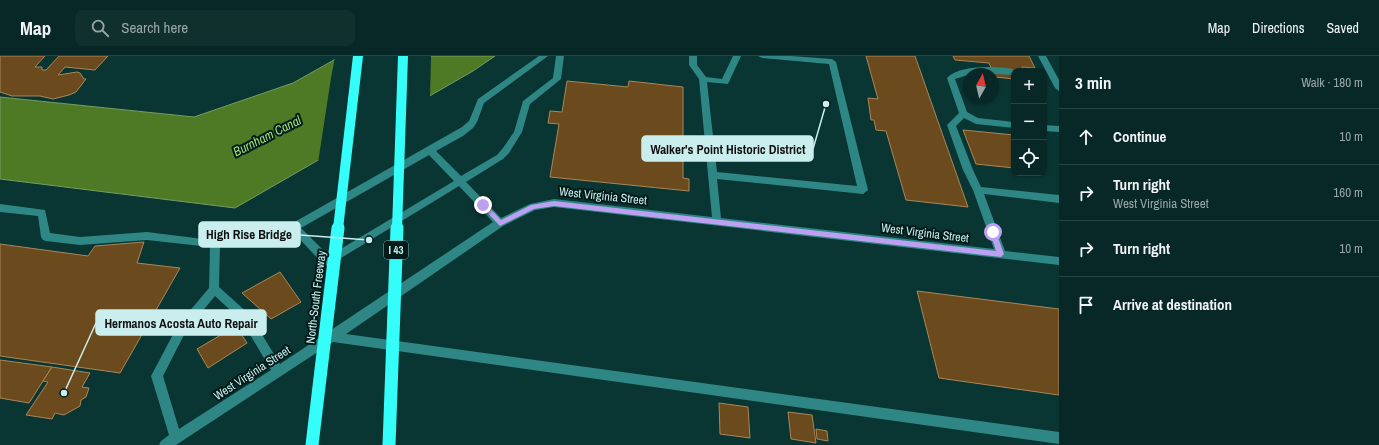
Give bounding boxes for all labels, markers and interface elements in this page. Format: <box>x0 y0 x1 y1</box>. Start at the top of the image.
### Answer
search box <box>75 10 355 46</box>
text: Map <box>20 15 51 41</box>
icon: search <box>89 17 111 39</box>
text: Search here <box>121 17 188 38</box>
text: Map <box>1208 19 1230 37</box>
text: Directions <box>1252 19 1304 37</box>
text: Saved <box>1326 19 1359 37</box>
north arrow <box>963 68 999 104</box>
map controls <box>1011 68 1047 176</box>
button: + <box>1011 68 1047 104</box>
text: 3 min <box>1075 71 1111 94</box>
text: Walk · 180 m <box>1301 74 1363 91</box>
button: − <box>1011 104 1047 140</box>
water label: Burnham Canal <box>230 111 304 160</box>
icon: ahead <box>1075 126 1097 148</box>
text: Continue <box>1113 126 1166 147</box>
text: 10 m <box>1339 128 1363 145</box>
callout: Walker's Point Historic District <box>642 136 813 161</box>
button: locate <box>1011 140 1047 176</box>
text: Walker's Point Historic District <box>651 141 806 158</box>
text: Turn right <box>1113 174 1170 195</box>
icon: right <box>1075 182 1097 204</box>
street label: West Virginia Street <box>558 183 648 209</box>
text: 160 m <box>1333 184 1363 201</box>
text: West Virginia Street <box>1113 195 1209 212</box>
route end <box>474 196 492 214</box>
street label: West Virginia Street <box>880 220 970 246</box>
callout: High Rise Bridge <box>199 222 300 247</box>
route start <box>984 223 1002 241</box>
text: High Rise Bridge <box>206 226 292 243</box>
icon: right <box>1075 238 1097 260</box>
text: Turn right <box>1113 238 1170 259</box>
text: 10 m <box>1339 240 1363 257</box>
road number: I 43 <box>384 241 408 259</box>
street label: North-South Freeway <box>302 250 330 344</box>
icon: arrive <box>1075 294 1097 316</box>
text: Arrive at destination <box>1113 294 1232 315</box>
callout: Hermanos Acosta Auto Repair <box>96 310 266 335</box>
text: Hermanos Acosta Auto Repair <box>104 315 258 332</box>
street label: West Virginia Street <box>211 342 294 404</box>

